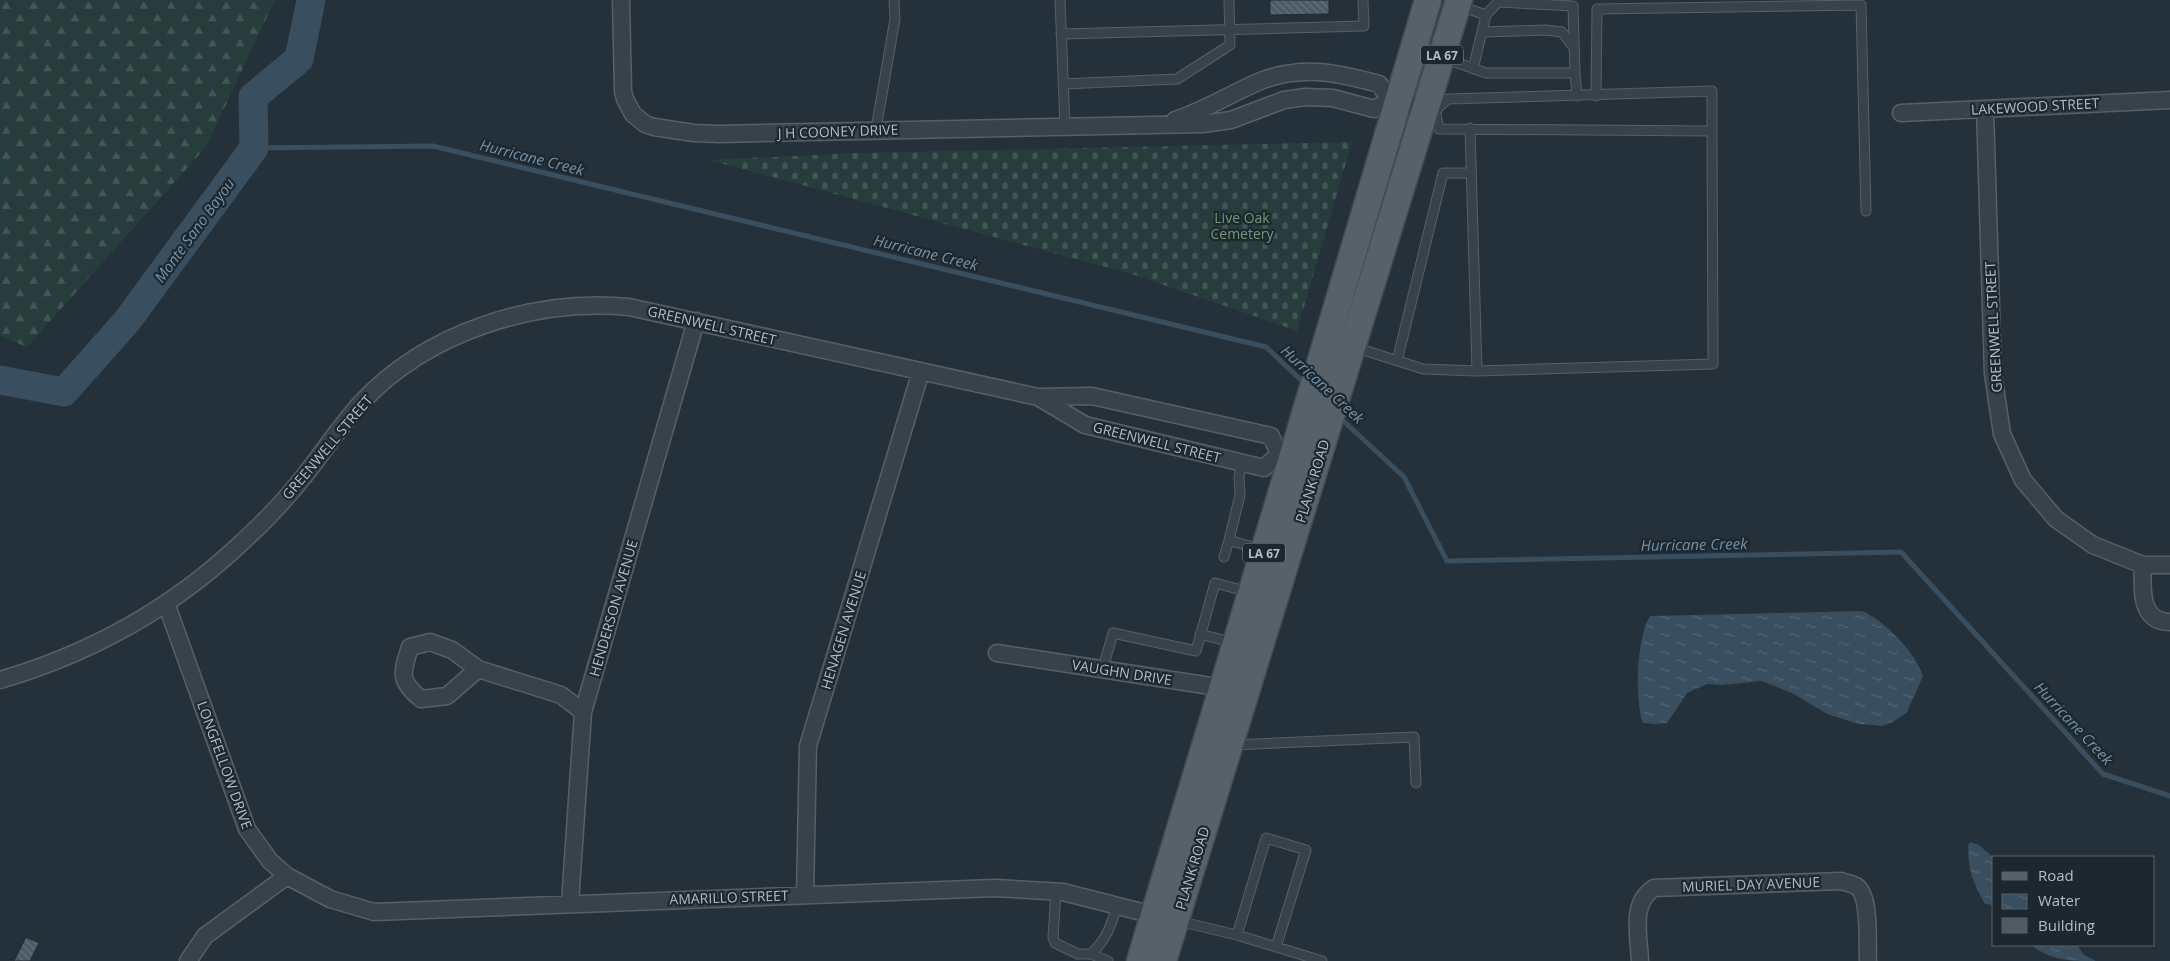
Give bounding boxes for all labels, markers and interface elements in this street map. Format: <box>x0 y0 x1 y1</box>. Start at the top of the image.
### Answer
road number: LA 67 <box>1421 46 1463 64</box>
street label: LAKEWOOD STREET <box>1970 93 2100 119</box>
street label: J H COONEY DRIVE <box>775 119 899 143</box>
water label: Hurricane Creek <box>478 134 587 180</box>
water label: Monte Sano Bayou <box>149 173 239 286</box>
park label: Live Oak Cemetery <box>1210 208 1275 243</box>
water label: Hurricane Creek <box>872 229 981 275</box>
street label: GREENWELL STREET <box>1980 261 2006 393</box>
street label: GREENWELL STREET <box>646 301 778 349</box>
water label: Hurricane Creek <box>1277 340 1369 428</box>
street label: GREENWELL STREET <box>278 390 377 503</box>
street label: GREENWELL STREET <box>1091 417 1223 467</box>
street label: PLANK ROAD <box>1290 437 1334 525</box>
water label: Hurricane Creek <box>1640 533 1748 555</box>
street label: HENDERSON AVENUE <box>584 537 642 679</box>
road number: LA 67 <box>1243 544 1285 562</box>
street label: HENAGEN AVENUE <box>816 568 870 692</box>
street label: VAUGHN DRIVE <box>1071 655 1173 689</box>
water label: Hurricane Creek <box>2030 677 2118 769</box>
street label: LONGFELLOW DRIVE <box>193 698 257 832</box>
street label: PLANK ROAD <box>1170 824 1214 912</box>
legend <box>1992 856 2155 946</box>
text: Road <box>2038 865 2074 885</box>
street label: MURIEL DAY AVENUE <box>1682 872 1820 896</box>
street label: AMARILLO STREET <box>669 885 789 909</box>
text: Water <box>2038 890 2080 910</box>
text: Building <box>2038 915 2095 935</box>

